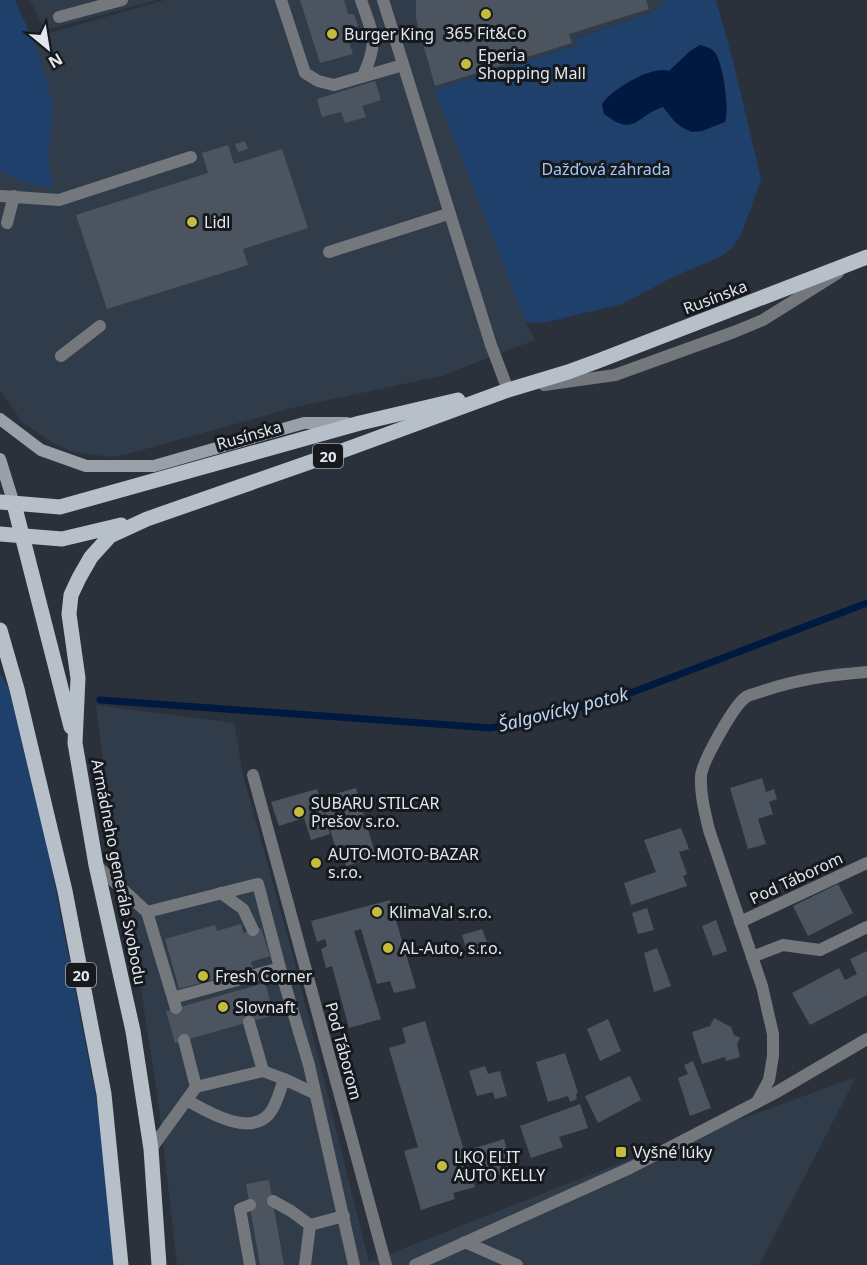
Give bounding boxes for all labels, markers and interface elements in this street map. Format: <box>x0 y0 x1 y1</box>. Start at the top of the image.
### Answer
marker: 365 Fit&Co <box>479 7 493 21</box>
north arrow <box>18 18 78 78</box>
place label: 365 Fit&Co <box>445 22 527 44</box>
place label: Burger King <box>344 23 434 45</box>
marker: Burger King <box>325 27 339 41</box>
place label: Eperia Shopping Mall <box>478 44 586 84</box>
text: N <box>44 48 67 74</box>
marker: Eperia Shopping Mall <box>459 57 473 71</box>
park label: Dažďová záhrada <box>541 158 671 180</box>
place label: Lidl <box>204 211 230 233</box>
marker: Lidl <box>185 215 199 229</box>
street label: Rusínska <box>680 275 750 319</box>
street label: Rusínska <box>214 415 284 455</box>
road number: 20 <box>313 444 343 468</box>
water label: Šalgovícky potok <box>496 681 631 737</box>
street label: Armádneho generála Svobodu <box>86 757 152 987</box>
place label: SUBARU STILCAR Prešov s.r.o. <box>311 792 439 832</box>
marker: SUBARU STILCAR Prešov s.r.o. <box>292 805 306 819</box>
place label: AUTO-MOTO-BAZAR s.r.o. <box>328 843 479 883</box>
street label: Pod Táborom <box>746 847 846 909</box>
marker: AUTO-MOTO-BAZAR s.r.o. <box>309 856 323 870</box>
place label: KlimaVal s.r.o. <box>389 901 492 923</box>
marker: KlimaVal s.r.o. <box>370 905 384 919</box>
place label: AL-Auto, s.r.o. <box>400 937 502 959</box>
marker: AL-Auto, s.r.o. <box>381 941 395 955</box>
road number: 20 <box>66 963 96 987</box>
place label: Fresh Corner <box>215 965 313 987</box>
marker: Fresh Corner <box>196 969 210 983</box>
place label: Slovnaft <box>235 996 296 1018</box>
marker: Slovnaft <box>216 1000 230 1014</box>
street label: Pod Táborom <box>320 1000 368 1102</box>
place label: Vyšné lúky <box>633 1141 713 1163</box>
marker: Vyšné lúky <box>614 1145 628 1159</box>
place label: LKQ ELIT AUTO KELLY <box>454 1146 546 1186</box>
marker: LKQ ELIT AUTO KELLY <box>435 1159 449 1173</box>

